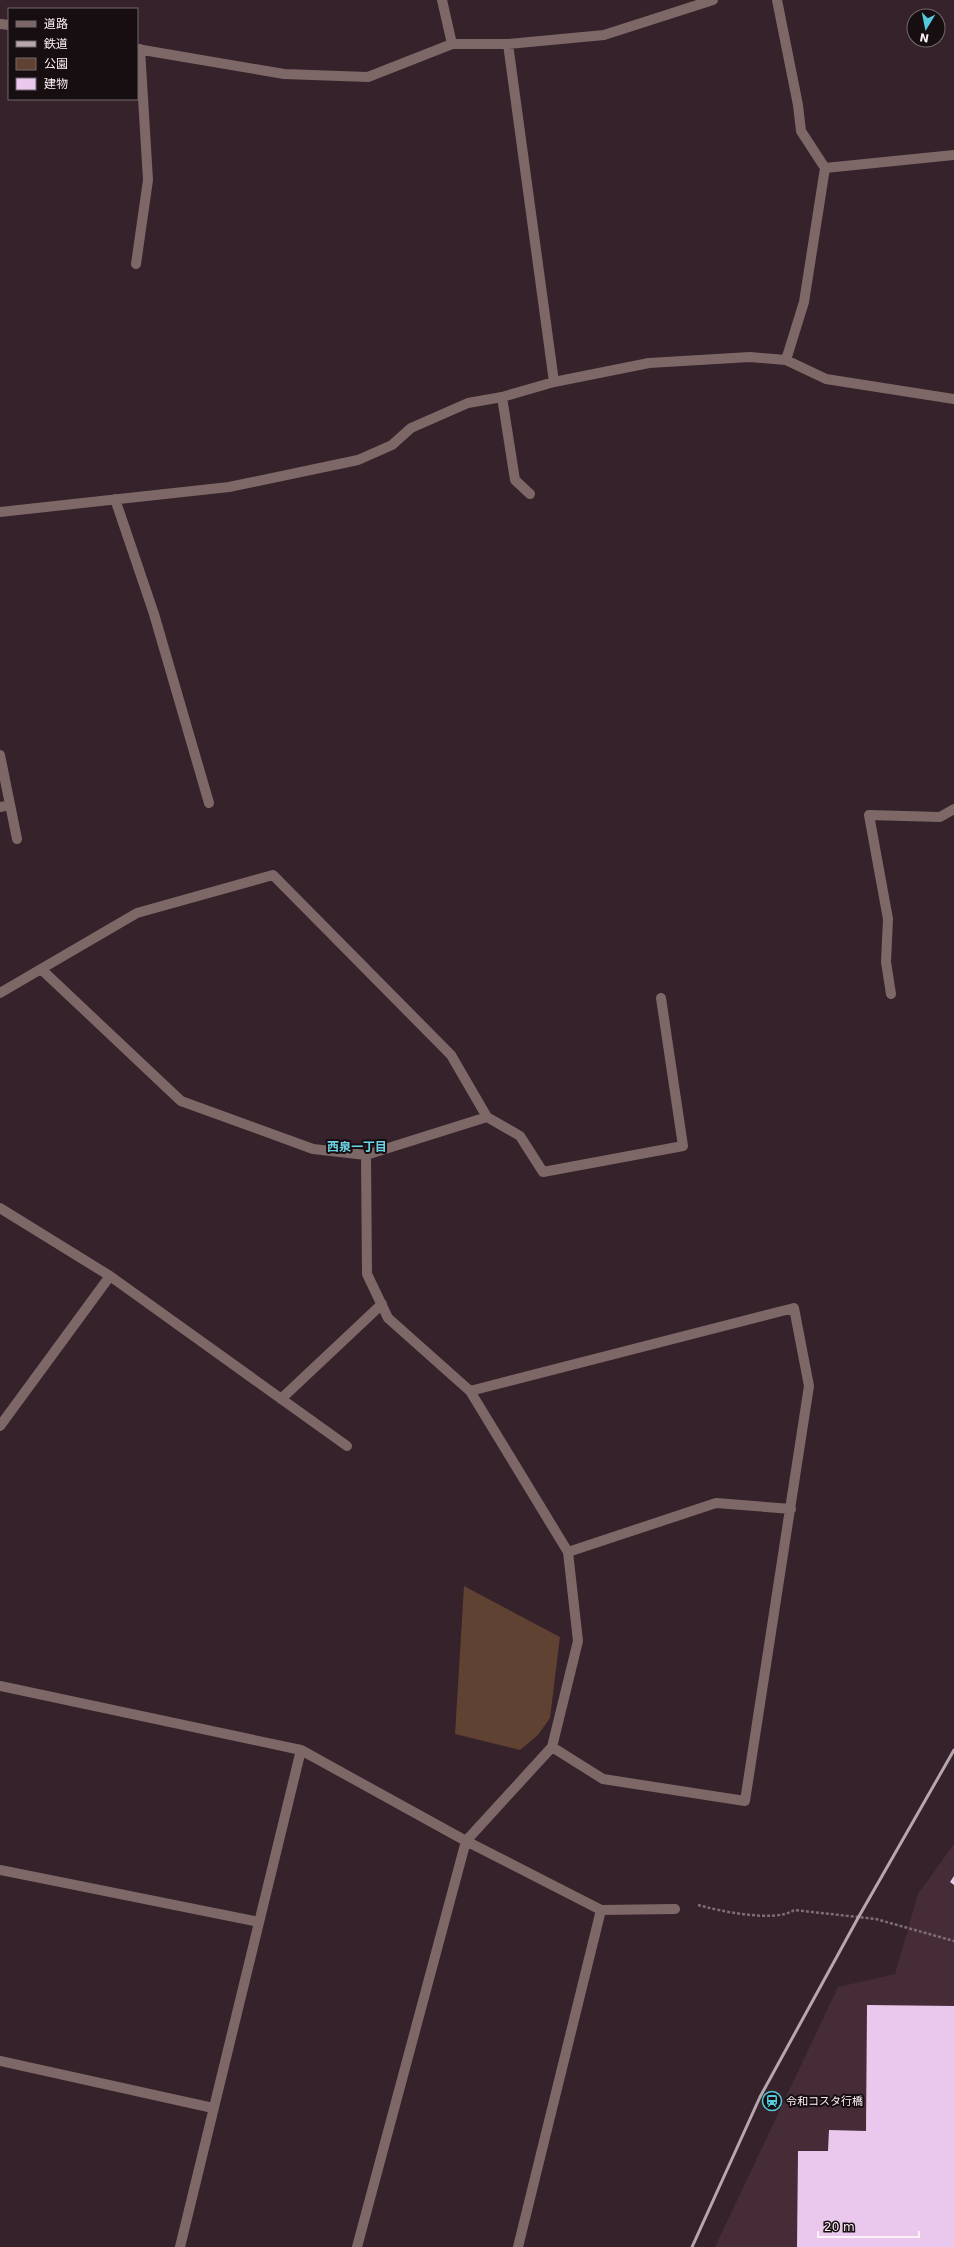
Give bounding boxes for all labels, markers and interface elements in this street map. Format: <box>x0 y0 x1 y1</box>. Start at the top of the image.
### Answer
legend <box>8 8 138 100</box>
north arrow <box>906 8 946 48</box>
text: 道路 <box>44 17 68 31</box>
text: N <box>919 30 930 45</box>
text: 鉄道 <box>44 37 68 51</box>
text: 公園 <box>44 57 68 71</box>
text: 建物 <box>44 77 68 91</box>
district label: 西泉一丁目 <box>327 1140 387 1154</box>
station icon: 令和コスタ行橋 <box>761 2090 783 2112</box>
place label: 令和コスタ行橋 <box>786 2095 863 2108</box>
scale bar <box>818 2213 919 2239</box>
text: 20 m <box>824 2220 855 2234</box>

